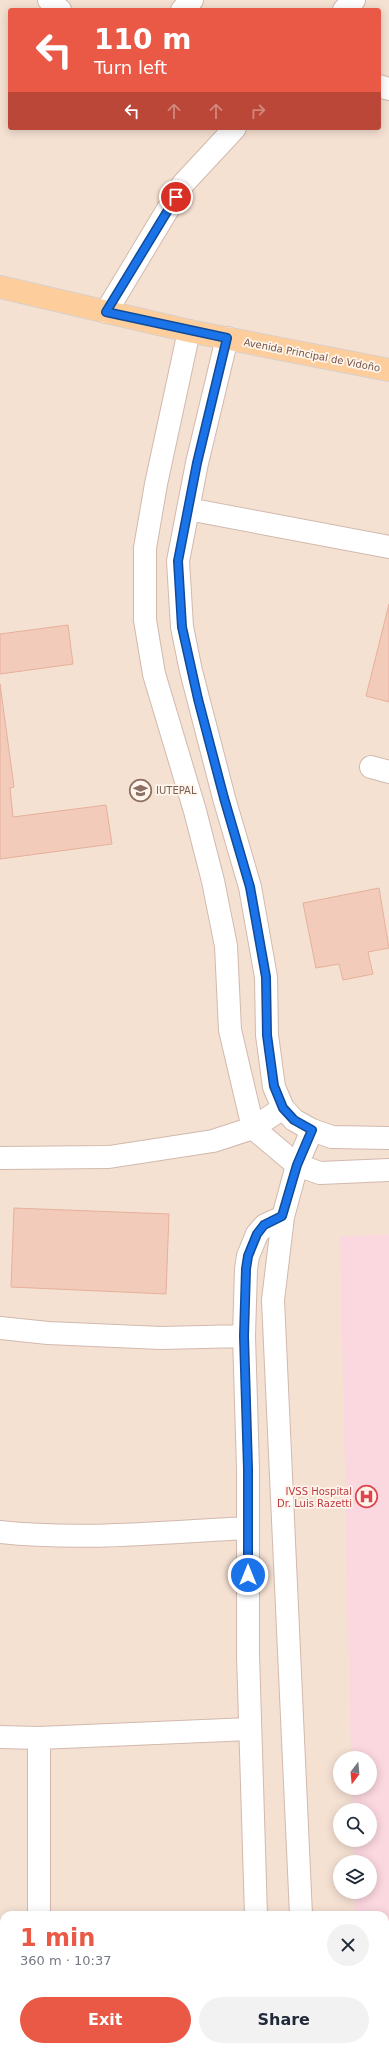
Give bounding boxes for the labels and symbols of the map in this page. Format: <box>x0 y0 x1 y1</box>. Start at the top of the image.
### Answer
pin <box>159 180 193 214</box>
street label: Avenida Principal de Vidoño <box>243 336 381 374</box>
school or university icon: IUTEPAL <box>127 777 153 803</box>
place label: IUTEPAL <box>156 785 197 796</box>
hospital icon: IVSS Hospital Dr. Luis Razetti <box>354 1484 380 1510</box>
place label: IVSS Hospital Dr. Luis Razetti <box>277 1486 352 1509</box>
position arrow <box>227 1554 269 1596</box>
north arrow <box>333 1751 377 1795</box>

